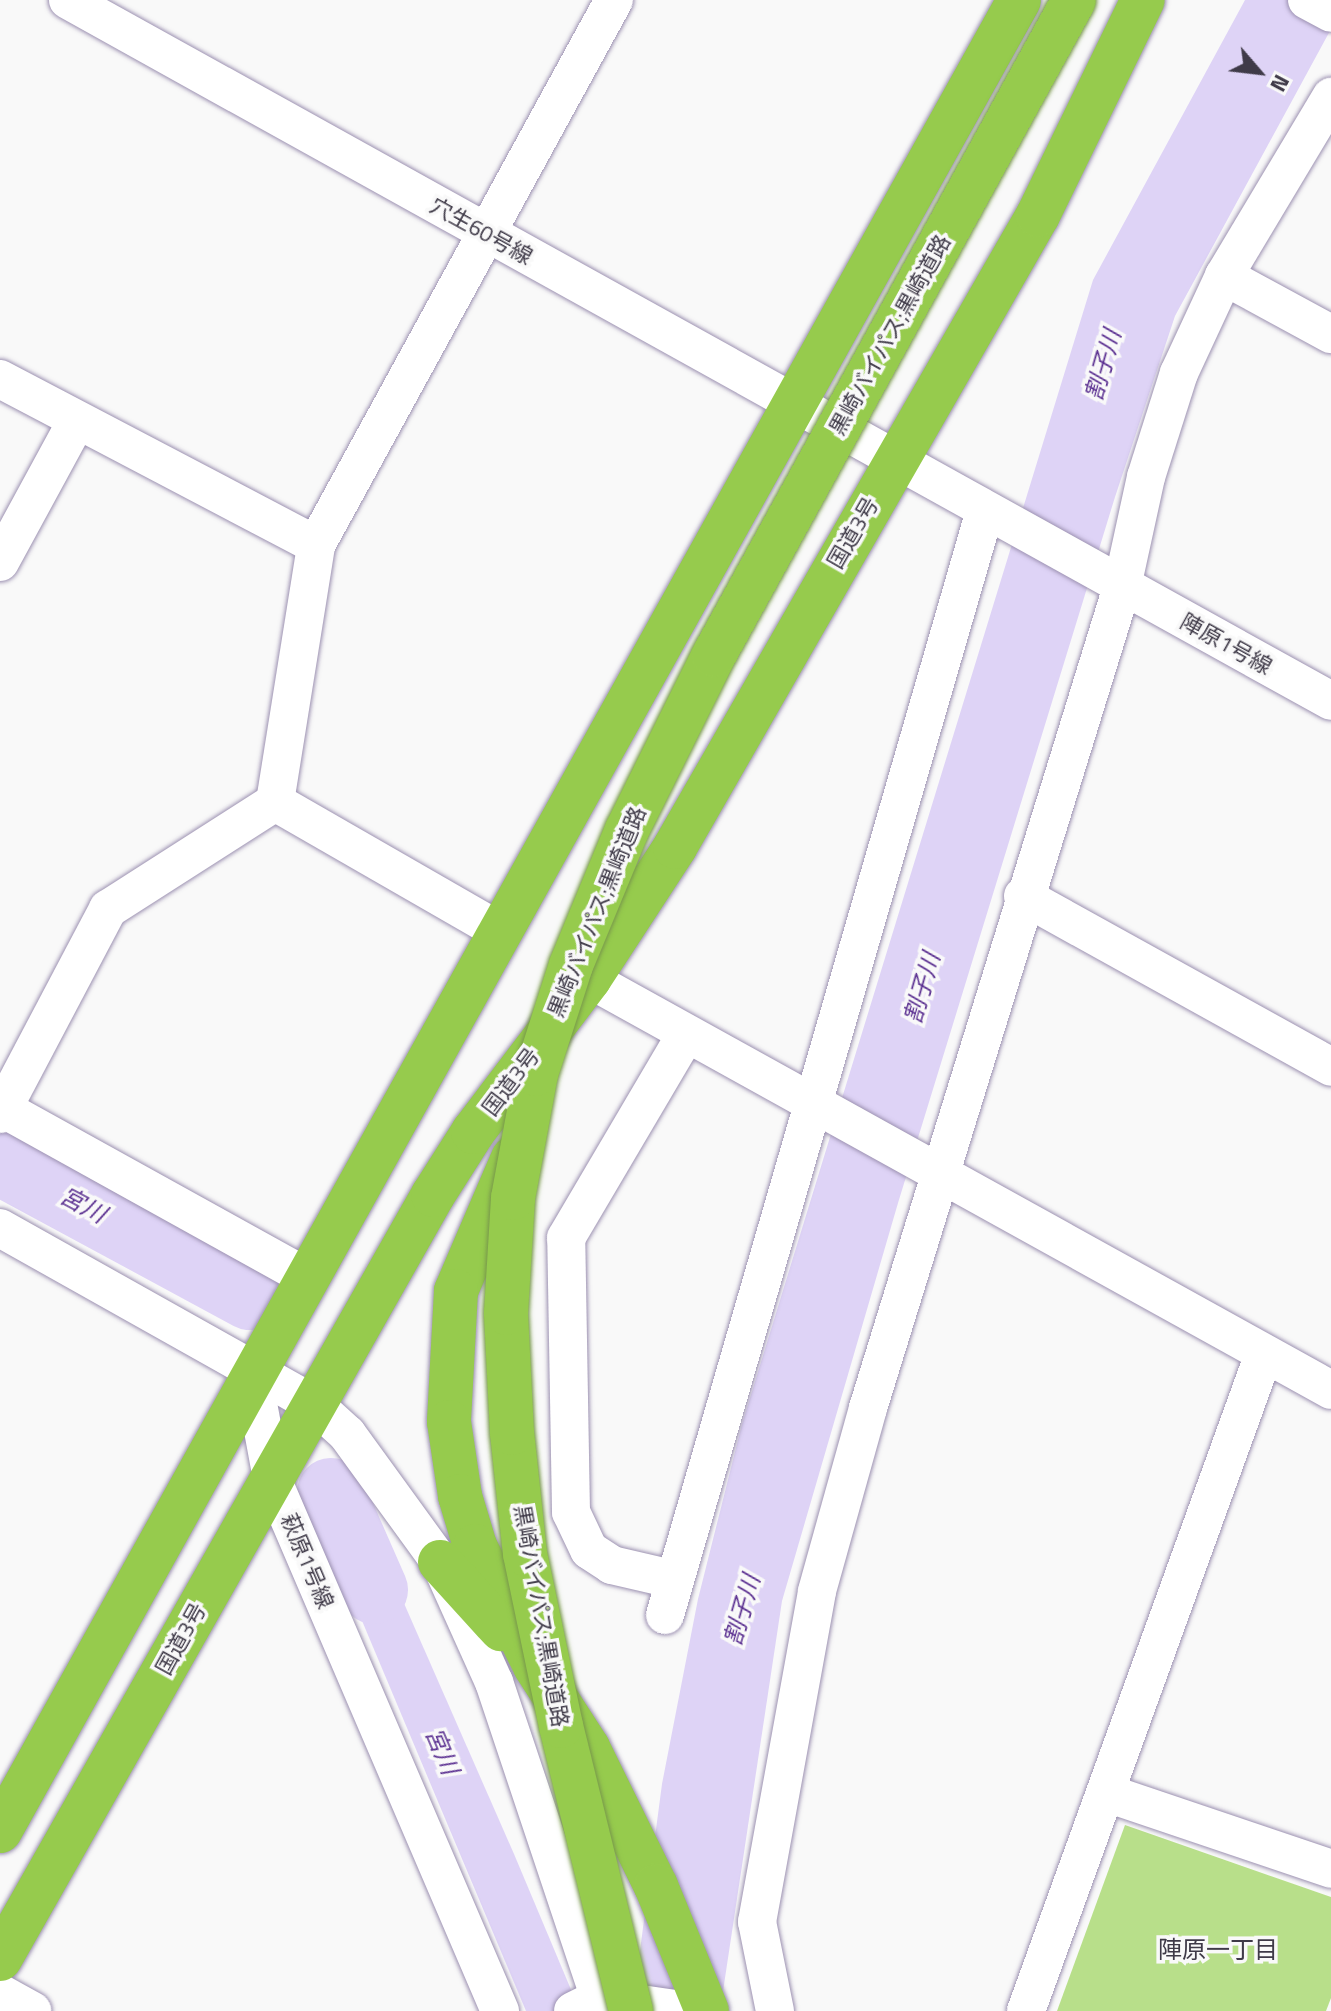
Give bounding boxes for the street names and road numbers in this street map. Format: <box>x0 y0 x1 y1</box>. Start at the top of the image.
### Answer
street label: 穴生60号線 <box>425 192 537 270</box>
street label: 黒崎バイパス;黒崎道路 <box>824 230 956 440</box>
street label: 国道3号 <box>822 492 884 574</box>
street label: 陣原1号線 <box>1176 608 1276 680</box>
street label: 黒崎バイパス;黒崎道路 <box>543 803 651 1021</box>
street label: 国道3号 <box>477 1043 545 1121</box>
street label: 黒崎バイパス;黒崎道路 <box>508 1503 574 1729</box>
street label: 萩原1号線 <box>275 1510 339 1612</box>
street label: 国道3号 <box>150 1598 212 1680</box>

